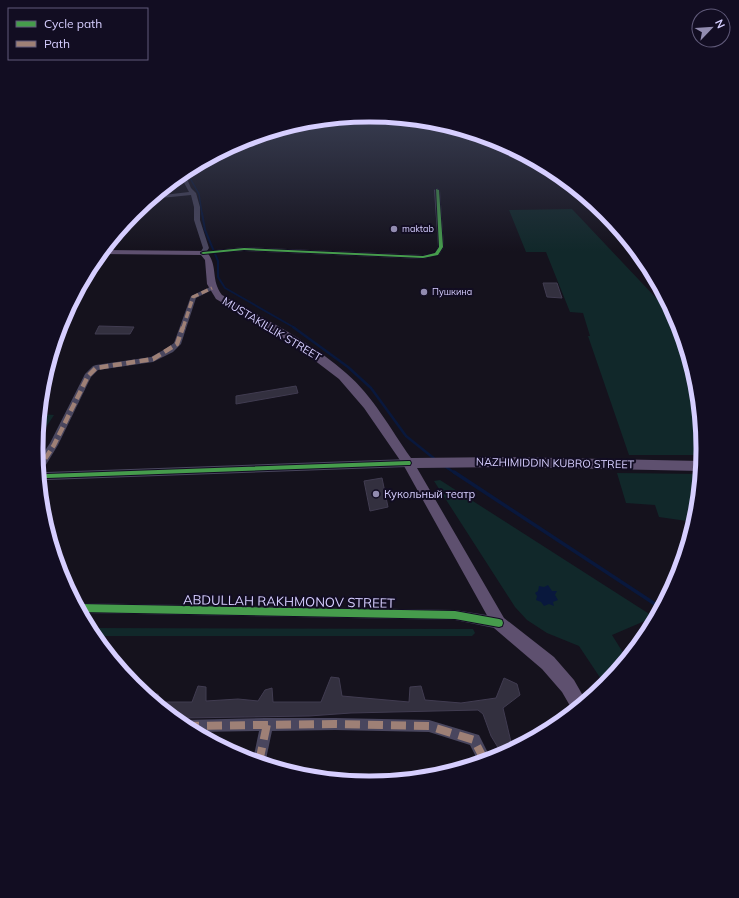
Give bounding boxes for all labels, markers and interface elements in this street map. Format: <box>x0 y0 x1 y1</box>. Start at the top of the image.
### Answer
legend <box>8 8 148 60</box>
north arrow <box>691 8 731 48</box>
text: Cycle path <box>44 16 102 31</box>
text: N <box>712 17 728 30</box>
text: Path <box>44 36 70 51</box>
place label: maktab <box>402 223 434 234</box>
marker: maktab <box>389 224 399 234</box>
place label: Пушкина <box>432 286 472 298</box>
marker: Пушкина <box>419 287 429 297</box>
street label: MUSTAKILLIK STREET <box>220 294 324 364</box>
street label: NAZHIMIDDIN KUBRO STREET <box>476 455 635 471</box>
place label: Кукольный театр <box>384 487 476 501</box>
marker: Кукольный театр <box>371 489 381 499</box>
street label: ABDULLAH RAKHMONOV STREET <box>183 591 395 611</box>

